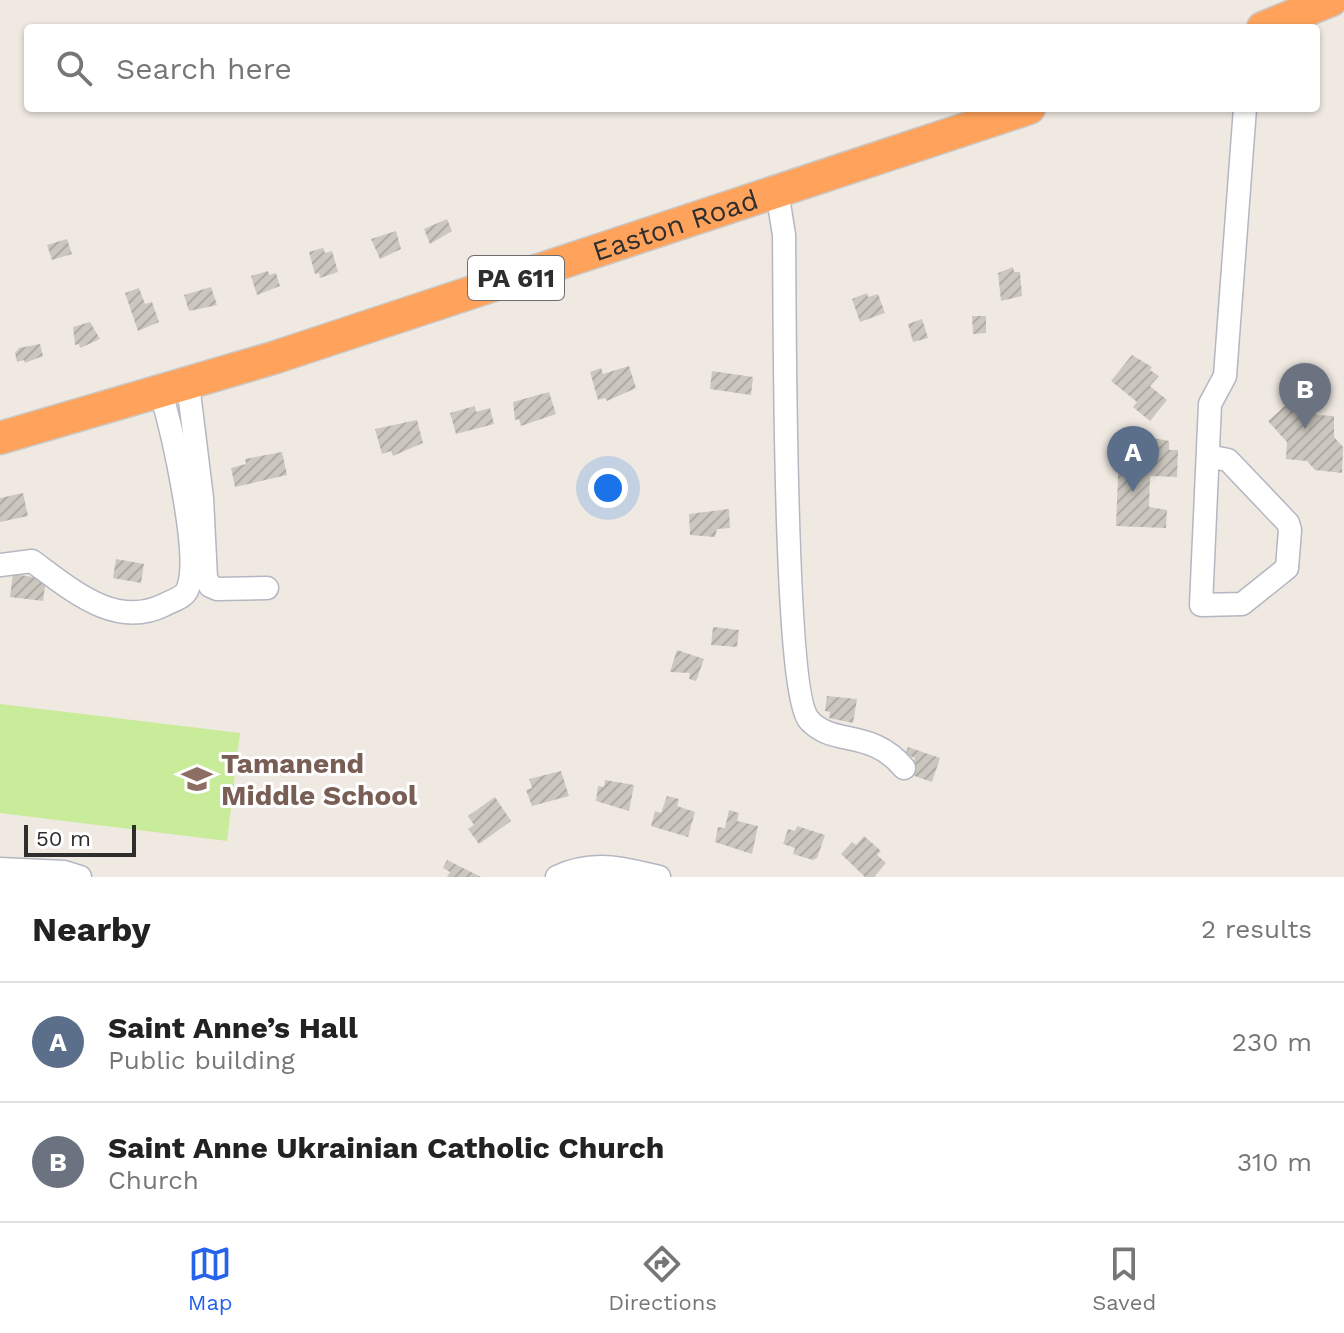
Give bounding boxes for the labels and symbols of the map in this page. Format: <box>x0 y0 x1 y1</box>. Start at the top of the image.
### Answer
street label: Easton Road <box>588 182 762 268</box>
road number: PA 611 <box>468 256 564 300</box>
pin: B <box>1279 363 1331 429</box>
pin: A <box>1107 426 1159 492</box>
your location <box>588 468 628 508</box>
place label: Tamanend Middle School <box>221 747 418 812</box>
school or university icon: Tamanend Middle School <box>180 762 214 796</box>
scale bar <box>24 821 136 857</box>

